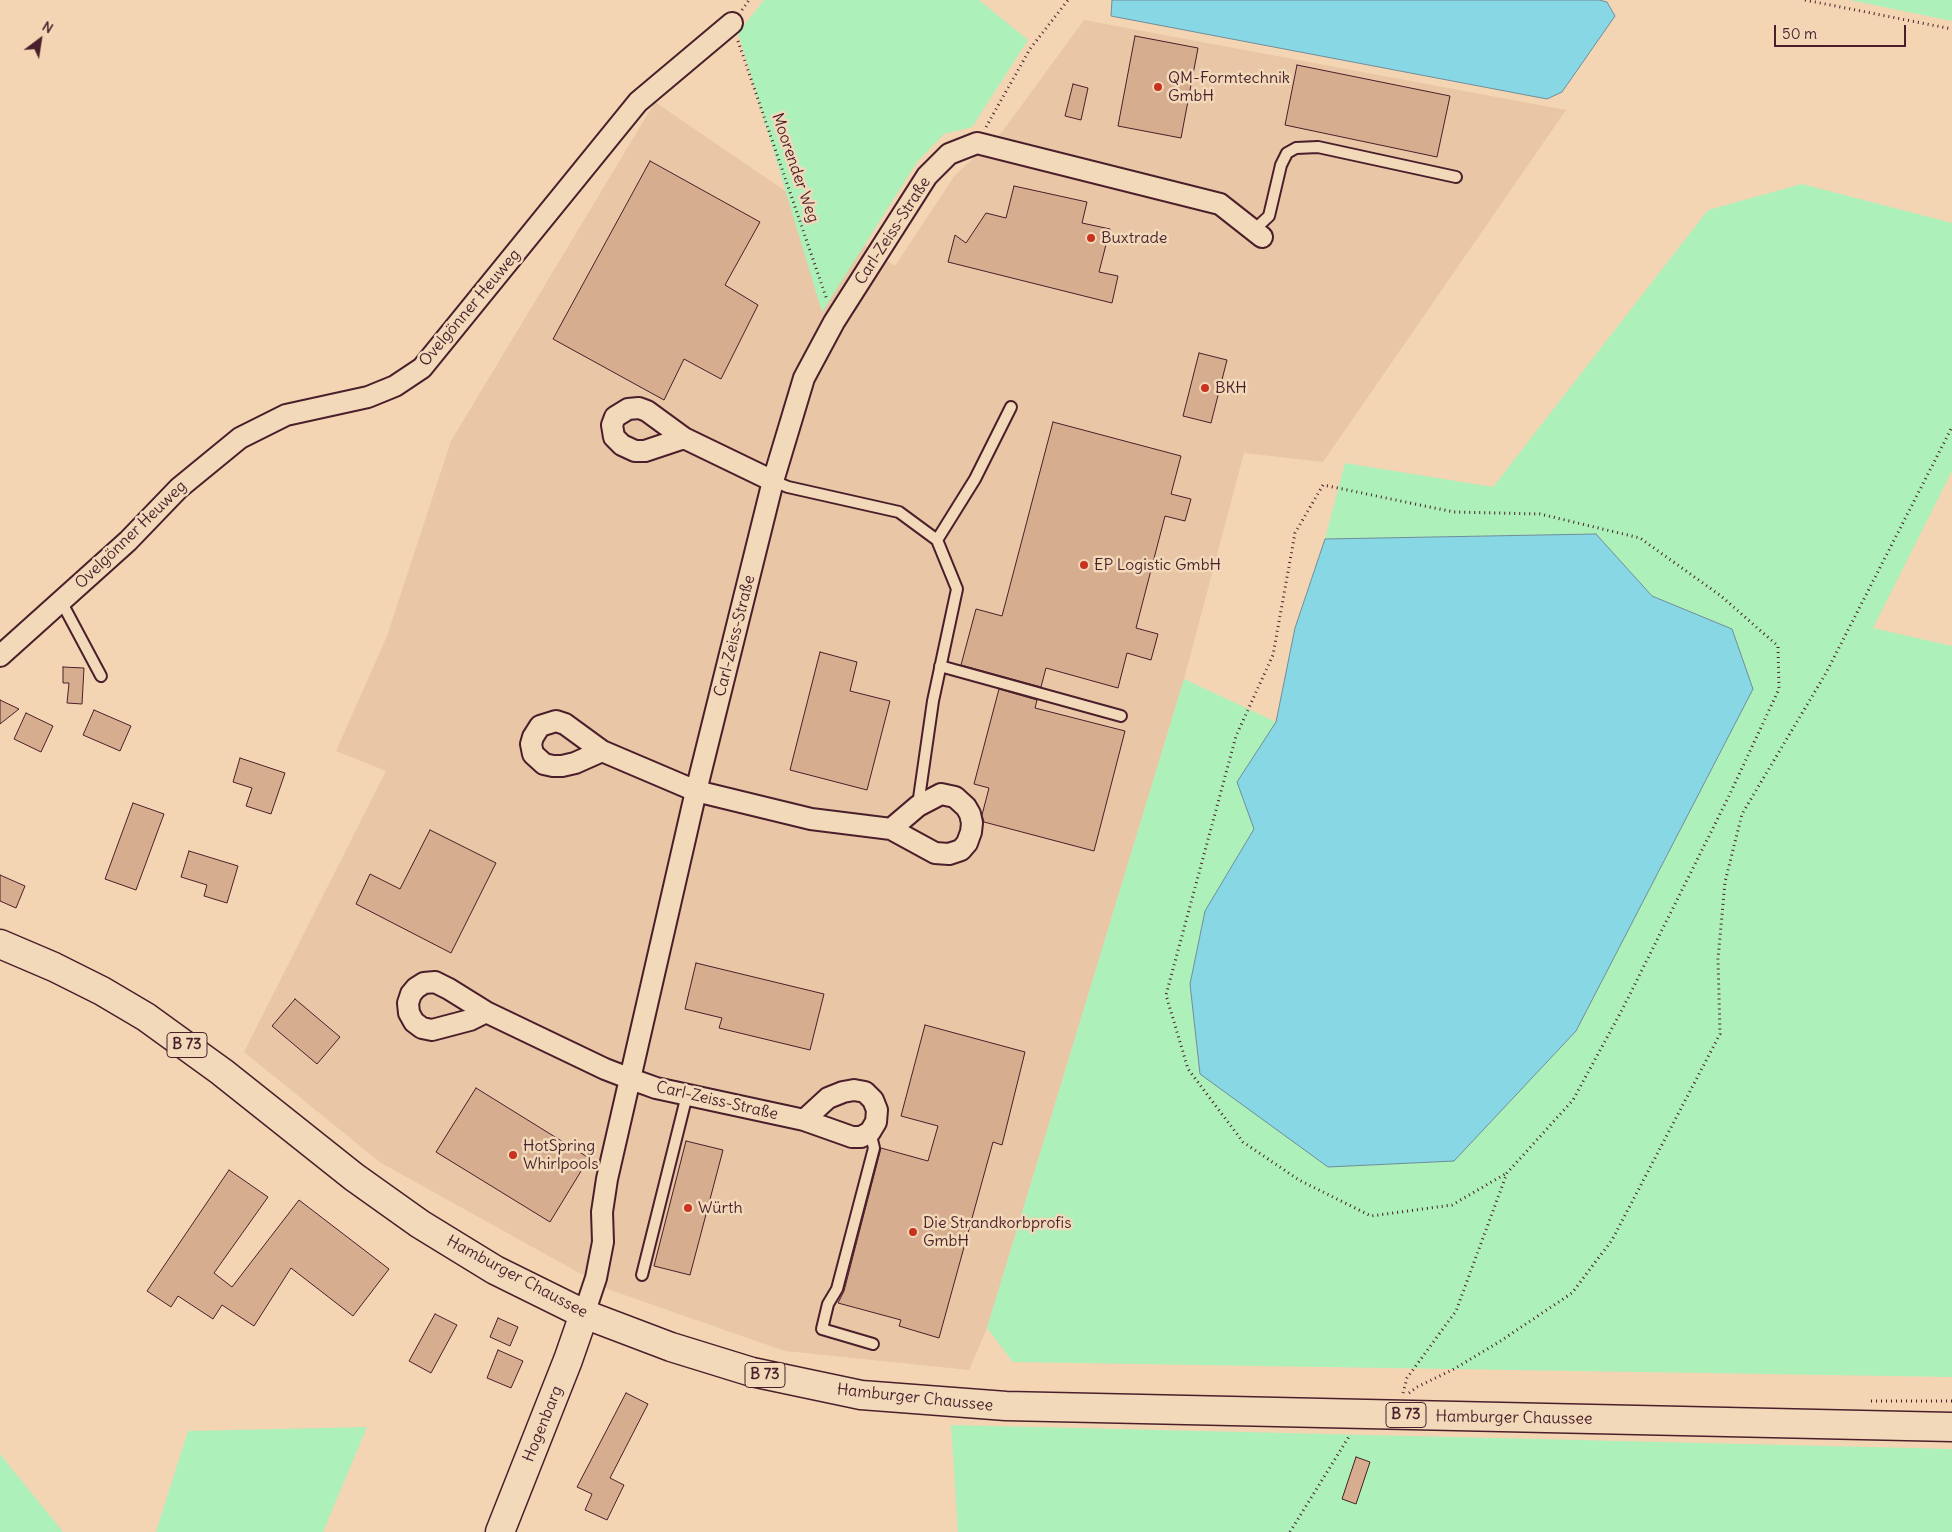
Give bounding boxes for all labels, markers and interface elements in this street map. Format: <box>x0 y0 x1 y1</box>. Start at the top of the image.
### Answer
north arrow <box>15 15 65 65</box>
scale bar <box>1777 15 1910 47</box>
text: N <box>39 17 57 37</box>
text: 50 m <box>1782 24 1817 43</box>
place label: QM-Formtechnik GmbH <box>1168 68 1290 106</box>
marker: QM-Formtechnik GmbH <box>1152 81 1164 93</box>
street label: Moorender Weg <box>767 111 823 225</box>
street label: Carl-Zeiss-Straße <box>851 174 935 288</box>
place label: Buxtrade <box>1101 228 1167 248</box>
marker: Buxtrade <box>1085 232 1097 244</box>
street label: Ovelgönner Heuweg <box>415 245 525 371</box>
place label: BKH <box>1215 378 1247 398</box>
marker: BKH <box>1199 382 1211 394</box>
street label: Ovelgönner Heuweg <box>71 477 191 593</box>
place label: EP Logistic GmbH <box>1094 555 1221 575</box>
marker: EP Logistic GmbH <box>1078 559 1090 571</box>
street label: Carl-Zeiss-Straße <box>711 573 759 699</box>
road number: B 73 <box>167 1032 207 1058</box>
street label: Carl-Zeiss-Straße <box>654 1078 780 1124</box>
place label: HotSpring Whirlpools <box>523 1136 598 1174</box>
marker: HotSpring Whirlpools <box>507 1149 519 1161</box>
place label: Würth <box>698 1198 743 1218</box>
marker: Würth <box>682 1202 694 1214</box>
place label: Die Strandkorbprofis GmbH <box>923 1213 1071 1251</box>
marker: Die Strandkorbprofis GmbH <box>907 1226 919 1238</box>
street label: Hamburger Chaussee <box>443 1232 591 1322</box>
road number: B 73 <box>745 1362 785 1388</box>
street label: Hamburger Chaussee <box>836 1380 994 1416</box>
street label: Hogenbarg <box>519 1383 567 1465</box>
road number: B 73 <box>1386 1402 1426 1428</box>
street label: Hamburger Chaussee <box>1435 1407 1593 1429</box>

